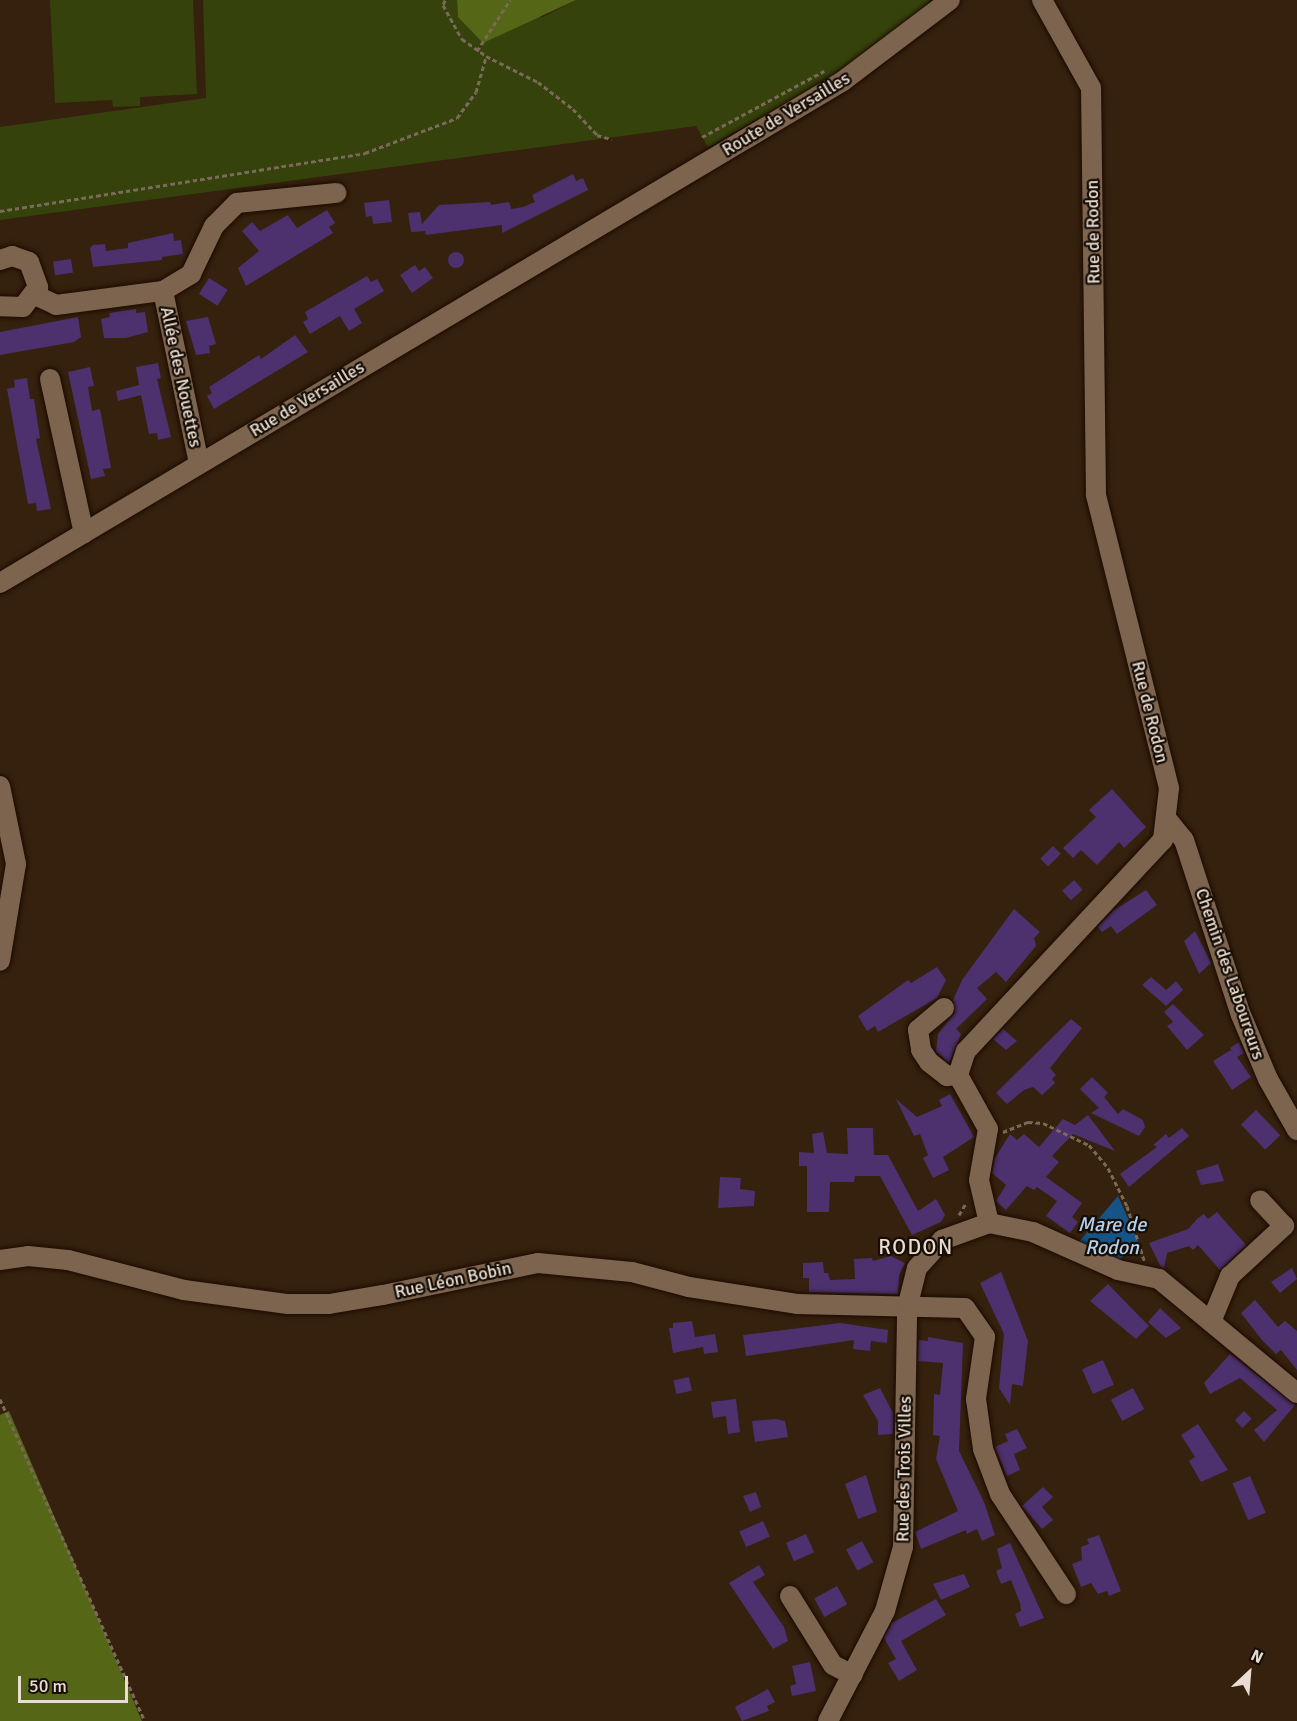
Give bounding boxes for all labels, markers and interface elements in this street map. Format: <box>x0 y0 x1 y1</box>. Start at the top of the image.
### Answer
street label: Route de Versailles <box>718 67 854 161</box>
street label: Rue de Rodon <box>1081 180 1105 284</box>
street label: Allée des Nouettes <box>156 305 206 449</box>
street label: Rue de Versailles <box>246 356 368 442</box>
street label: Rue de Rodon <box>1127 659 1173 765</box>
street label: Chemin des Laboureurs <box>1191 886 1269 1062</box>
water label: Mare de Rodon <box>1078 1213 1146 1260</box>
district label: RODON <box>878 1234 954 1260</box>
street label: Rue Léon Bobin <box>393 1257 513 1303</box>
street label: Rue des Trois Villes <box>892 1396 916 1542</box>
north arrow <box>1219 1643 1279 1703</box>
text: N <box>1247 1645 1266 1668</box>
scale bar <box>21 1664 130 1702</box>
text: 50 m <box>29 1675 67 1697</box>

